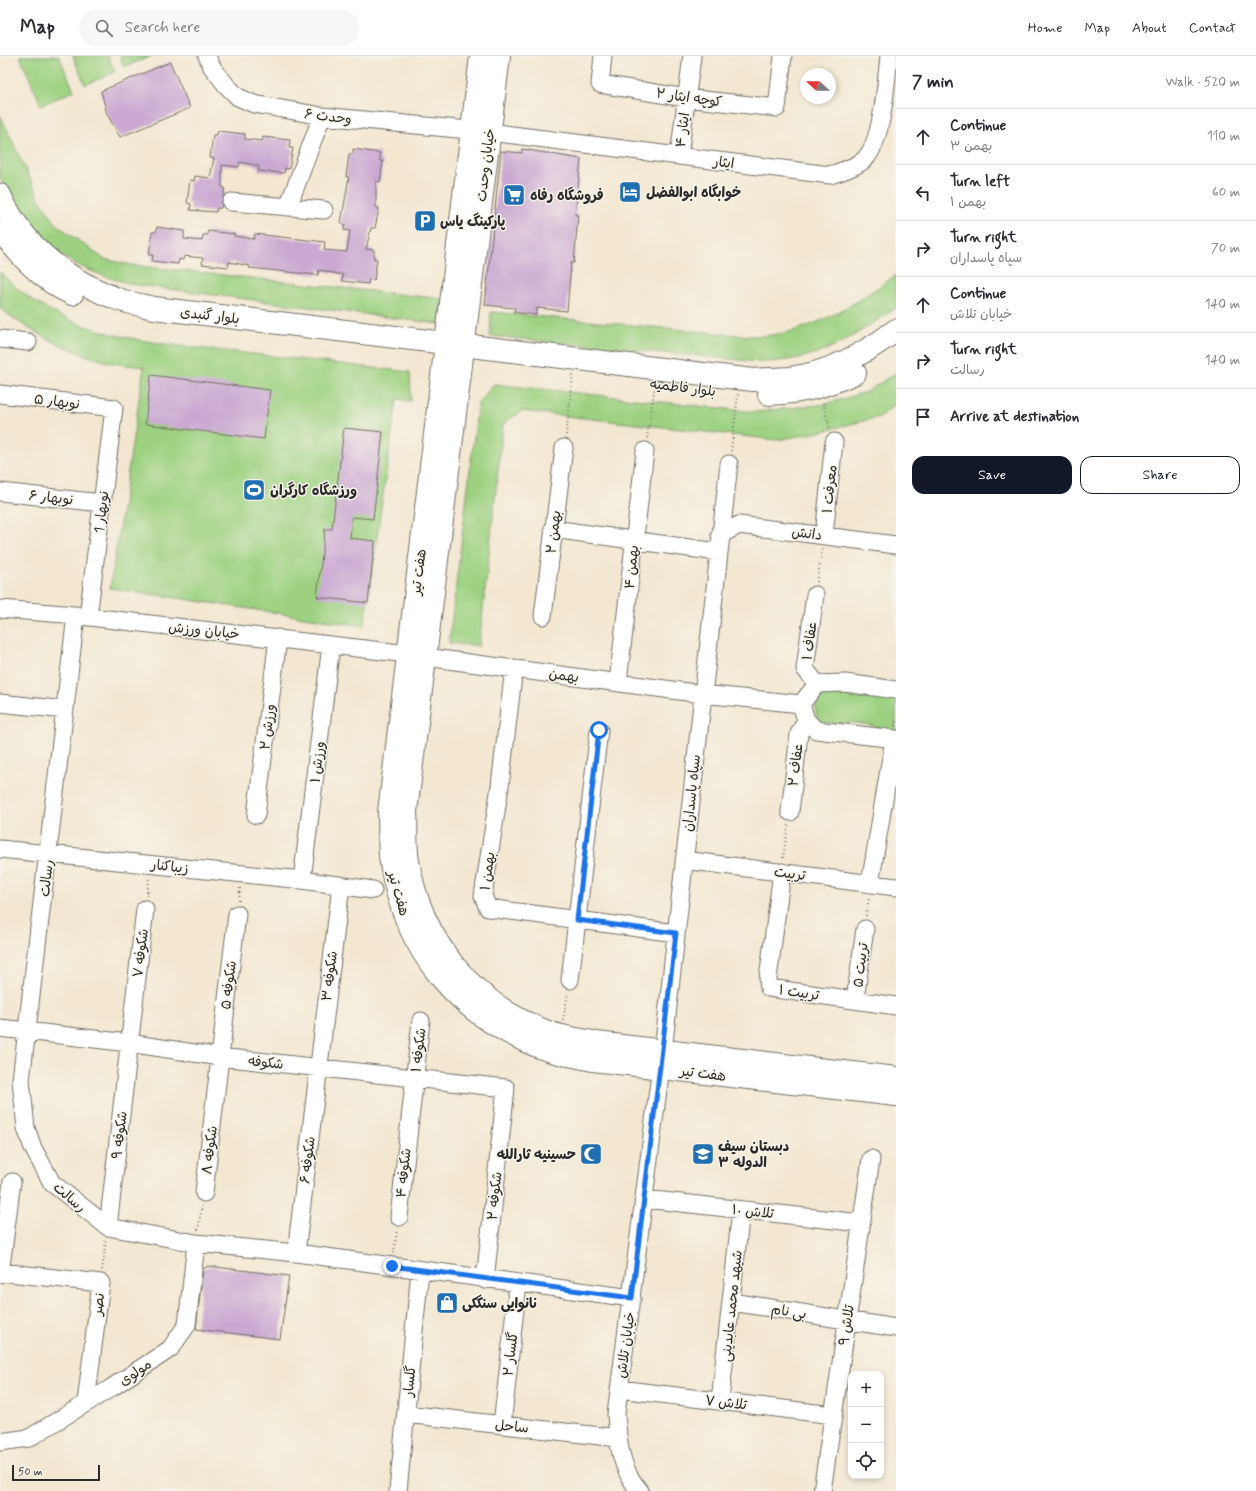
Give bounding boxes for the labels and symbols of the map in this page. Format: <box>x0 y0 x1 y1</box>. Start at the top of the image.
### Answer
north arrow <box>800 68 836 104</box>
street label: کوچه ایثار ۲ <box>655 84 723 112</box>
street label: وحدت ۶ <box>303 105 353 129</box>
street label: ایثار ۴ <box>672 112 694 149</box>
street label: خیابان وحدت <box>473 127 499 203</box>
street label: ایثار <box>711 153 735 173</box>
hotel icon: خوابگاه ابوالفضل <box>617 179 643 205</box>
supermarket icon: فروشگاه رفاه <box>501 182 527 208</box>
place label: خوابگاه ابوالفضل <box>646 183 741 202</box>
place label: فروشگاه رفاه <box>530 186 604 205</box>
parking icon: پارکینگ یاس <box>412 208 438 234</box>
place label: پارکینگ یاس <box>440 212 505 231</box>
street label: بلوار گنبدی <box>179 303 241 329</box>
street label: بلوار فاطمیه <box>649 375 717 401</box>
street label: نوبهار ۵ <box>33 390 81 414</box>
street label: معرفت ۱ <box>819 464 841 514</box>
sports icon: ورزشگاه کارگران <box>241 477 267 503</box>
place label: ورزشگاه کارگران <box>270 481 357 500</box>
street label: نوبهار ۶ <box>28 487 74 509</box>
street label: نوبهار 1 <box>90 490 114 534</box>
street label: بهمن ۲ <box>542 509 566 555</box>
street label: دانش <box>791 523 823 545</box>
street label: بهمن ۴ <box>621 544 643 590</box>
street label: هفت تیر <box>407 548 431 597</box>
street label: خیابان ورزش <box>167 618 240 644</box>
street label: عفاف ۱ <box>798 621 822 662</box>
street label: بهمن <box>548 665 580 687</box>
street label: ورزش ۲ <box>256 703 280 751</box>
route start <box>590 721 608 739</box>
street label: ورزش ۱ <box>307 740 329 784</box>
street label: عفاف ۲ <box>784 743 808 788</box>
street label: سپاه پاسداران <box>679 754 705 833</box>
street label: بهمن ۱ <box>476 851 500 892</box>
street label: زیباکنار <box>149 856 190 878</box>
street label: رسالت <box>36 858 58 898</box>
street label: تربیت <box>773 863 808 885</box>
street label: هفت تیر <box>383 868 413 918</box>
street label: شکوفه ۷ <box>129 928 153 979</box>
street label: تربیت ۵ <box>849 941 873 989</box>
street label: شکوفه ۳ <box>318 950 342 1002</box>
street label: شکوفه ۵ <box>217 960 241 1011</box>
street label: تربیت ۱ <box>777 981 821 1005</box>
street label: شکوفه ۱ <box>407 1027 431 1073</box>
street label: شکوفه <box>247 1052 284 1074</box>
street label: هفت تیر <box>678 1062 727 1086</box>
street label: شکوفه ۹ <box>108 1110 132 1160</box>
street label: شکوفه ۸ <box>198 1125 222 1176</box>
street label: شکوفه ۶ <box>296 1135 320 1185</box>
place label: دبستان سیف الدوله ۳ <box>718 1138 789 1172</box>
mosque icon: حسینیه ثارالله <box>578 1141 604 1167</box>
school or university icon: دبستان سیف الدوله ۳ <box>690 1141 716 1167</box>
place label: حسینیه ثارالله <box>497 1146 576 1164</box>
street label: شکوفه ۴ <box>392 1147 416 1199</box>
street label: شکوفه ۲ <box>483 1171 506 1221</box>
street label: رسالت <box>49 1179 89 1217</box>
street label: تلاش ۱۰ <box>731 1201 776 1223</box>
street label: شیهد محمد عابدینی <box>717 1249 747 1363</box>
route end <box>383 1257 401 1275</box>
shop icon: نانوایی سنگکی <box>434 1290 460 1316</box>
street label: نصر <box>89 1292 109 1317</box>
place label: نانوایی سنگکی <box>462 1294 538 1313</box>
street label: بی نام <box>770 1300 808 1325</box>
street label: تلاش ۹ <box>835 1303 859 1347</box>
street label: خیابان تلاش <box>612 1311 640 1380</box>
street label: گلسار ۲ <box>499 1331 523 1377</box>
street label: مولوی <box>116 1355 155 1390</box>
street label: گلسار <box>399 1365 421 1399</box>
street label: تلاش ۷ <box>704 1391 749 1415</box>
street label: ساحل <box>494 1416 530 1438</box>
scale bar <box>12 1463 100 1482</box>

